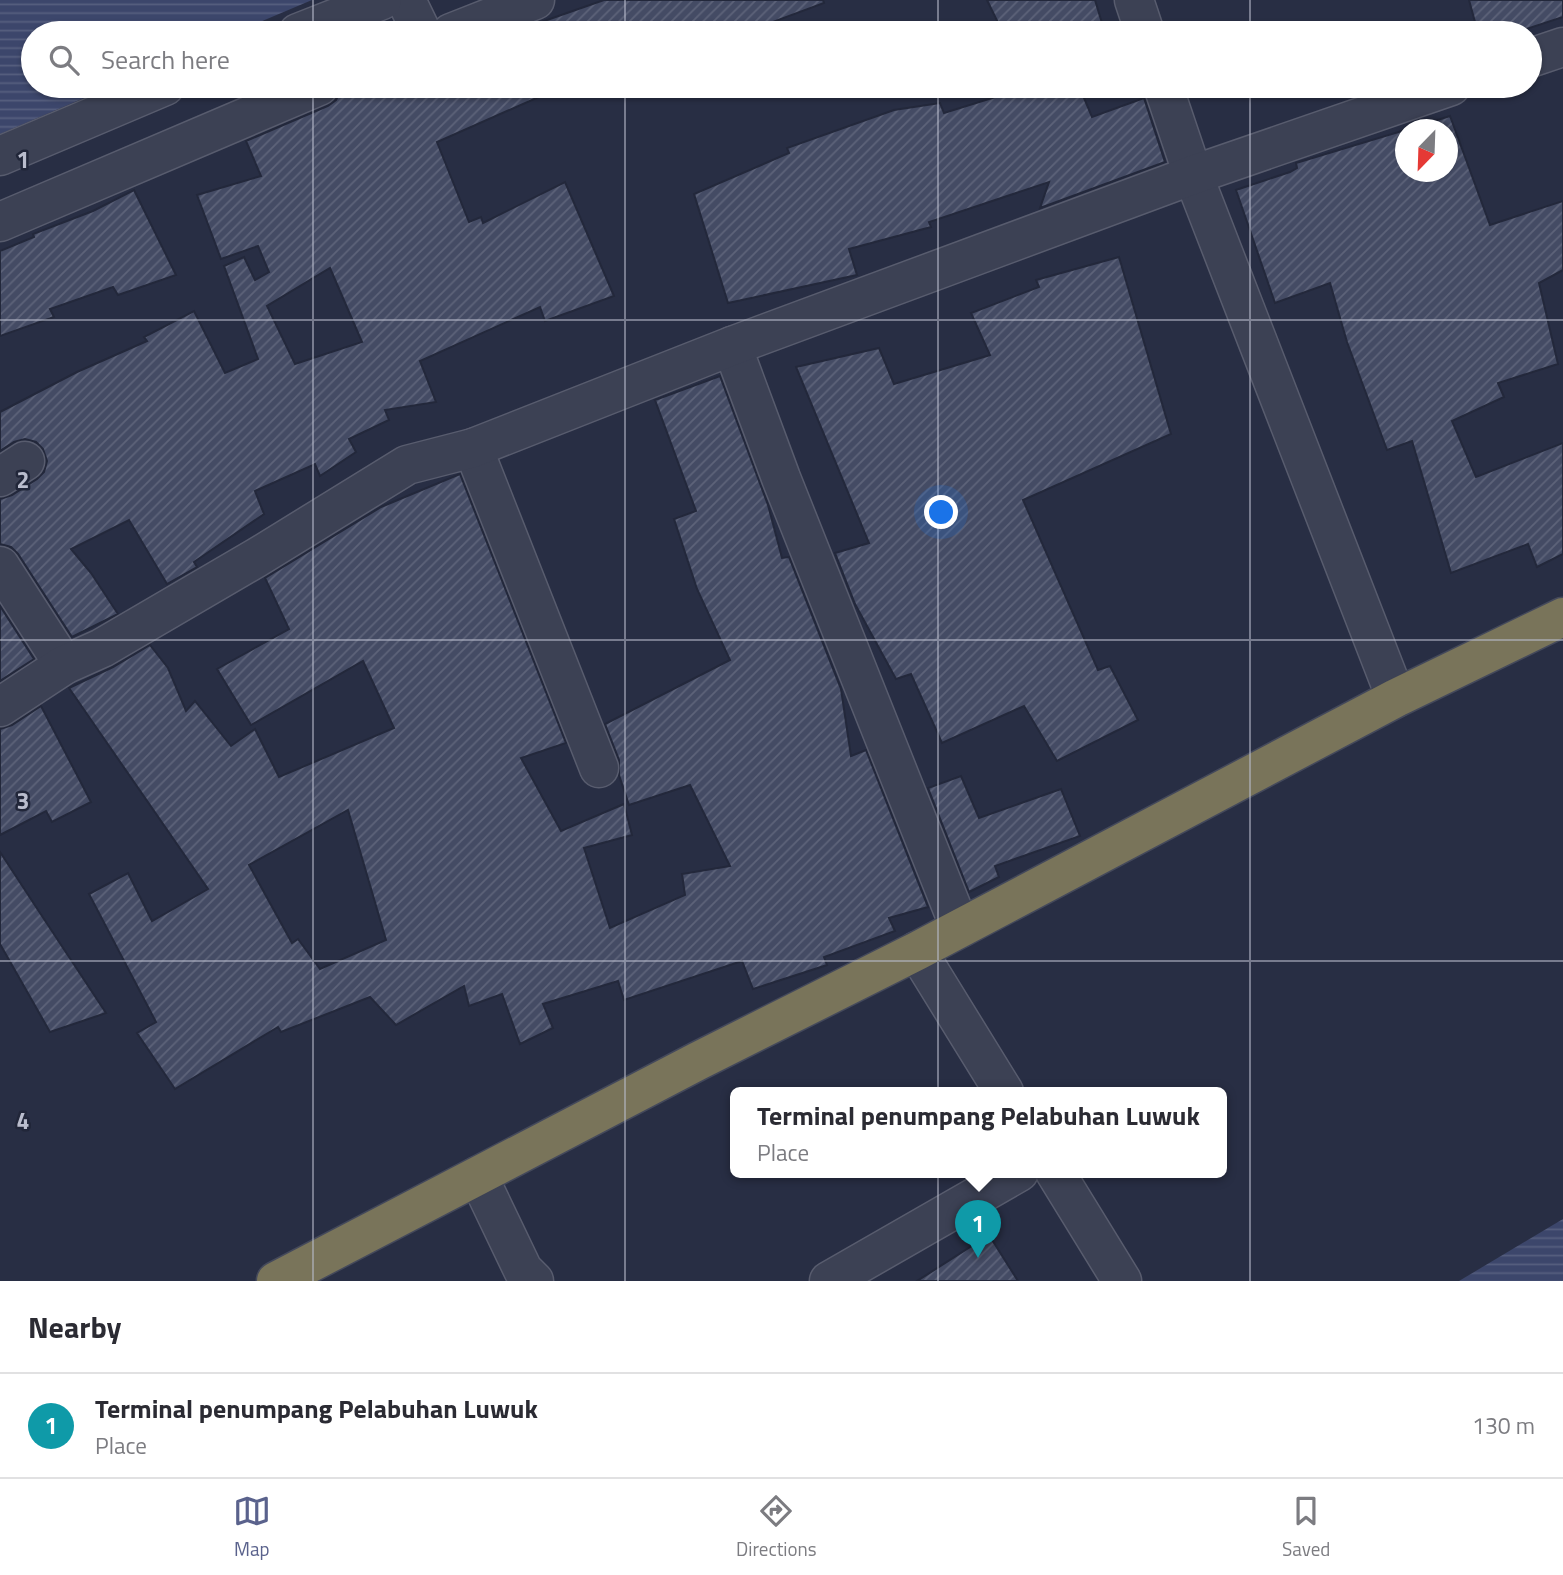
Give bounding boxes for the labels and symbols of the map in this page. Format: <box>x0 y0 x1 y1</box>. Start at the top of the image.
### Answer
north arrow <box>1395 119 1458 182</box>
text: 1 <box>17 142 29 177</box>
text: 2 <box>17 462 29 497</box>
your location <box>924 495 958 529</box>
text: 3 <box>17 783 29 818</box>
text: 4 <box>17 1103 29 1138</box>
pin: 1 <box>955 1200 1001 1258</box>

